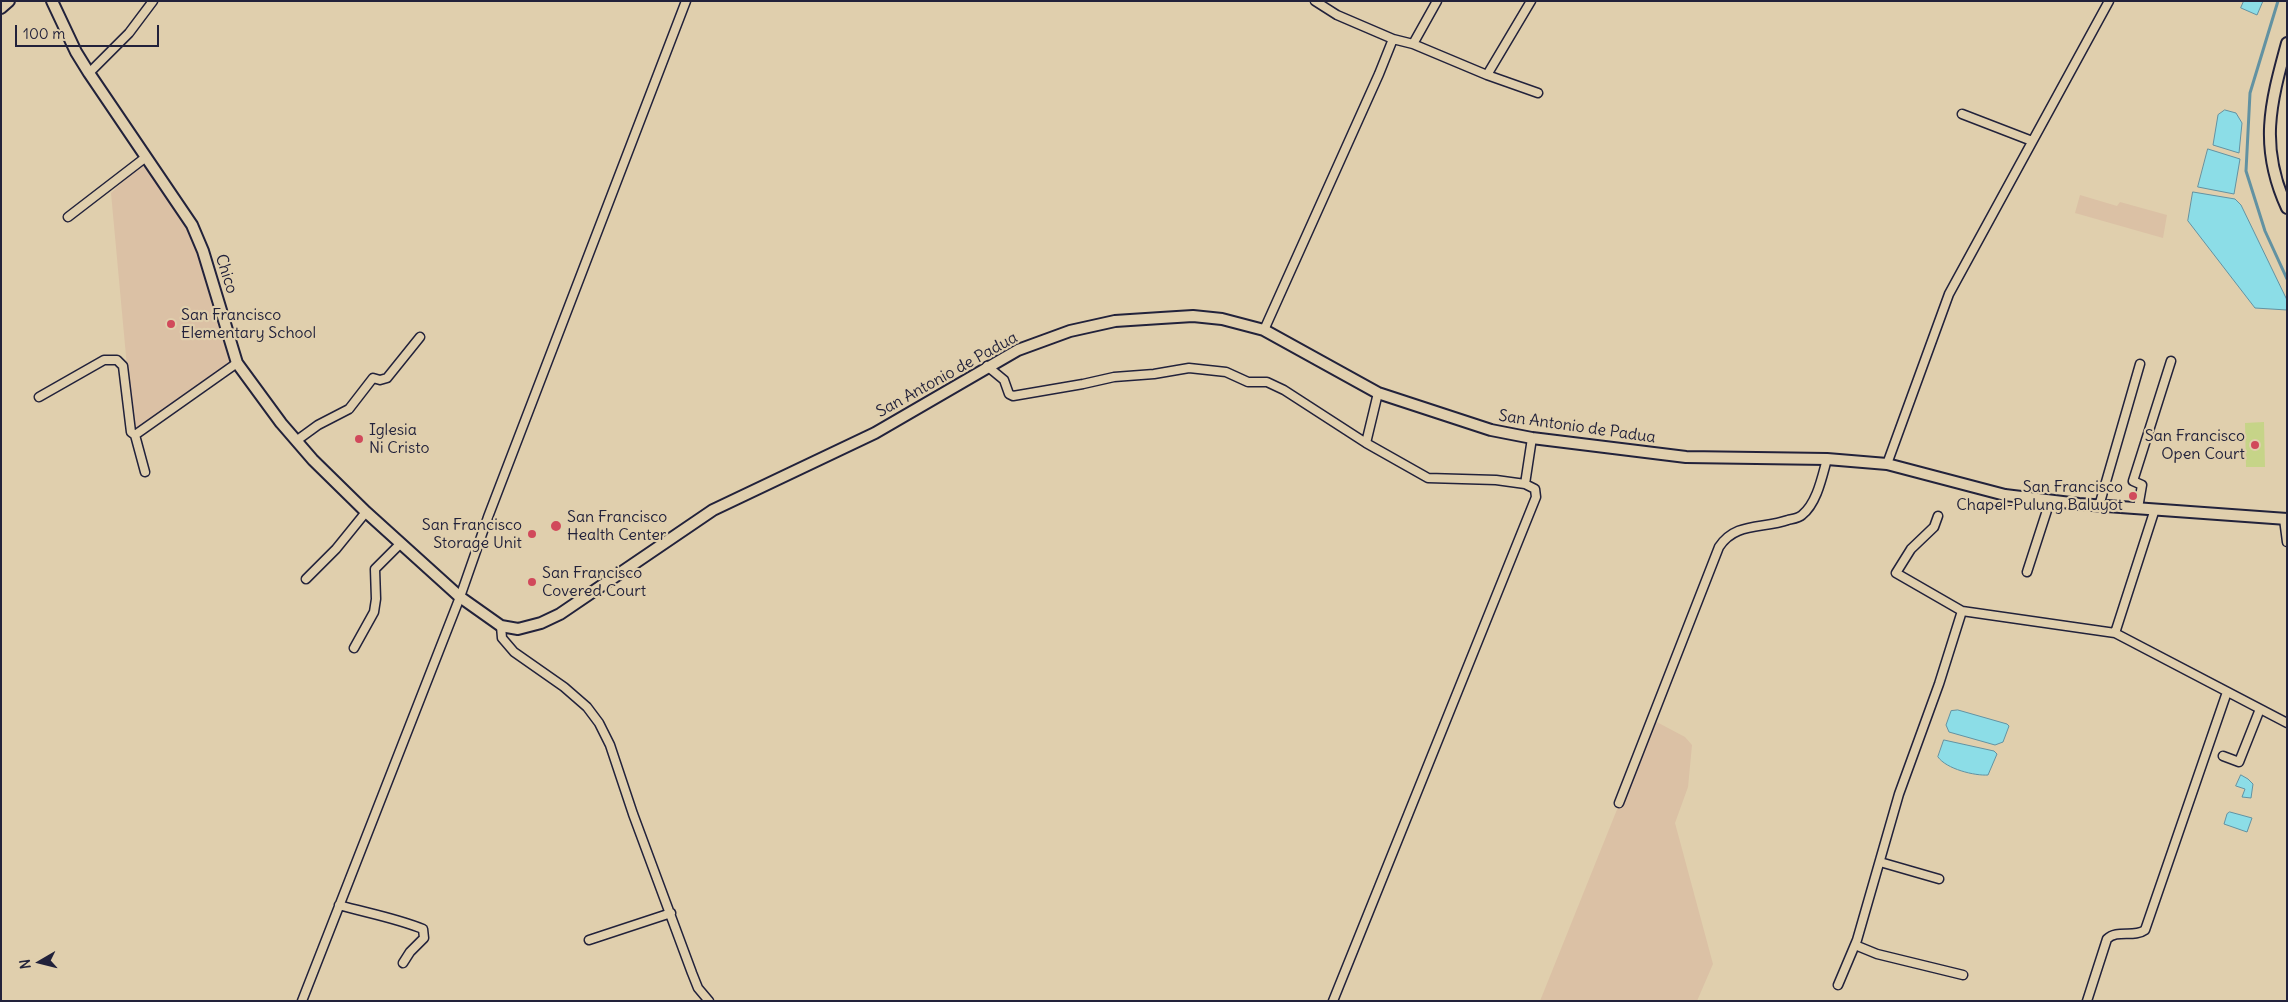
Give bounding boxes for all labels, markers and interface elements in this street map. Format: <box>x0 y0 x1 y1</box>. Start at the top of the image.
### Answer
scale bar <box>18 15 161 47</box>
text: 100 m <box>23 24 65 43</box>
street label: Chico <box>211 252 241 296</box>
place label: San Francisco Elementary School <box>181 305 316 343</box>
marker: San Francisco Elementary School <box>165 318 177 330</box>
street label: San Antonio de Padua <box>873 328 1021 422</box>
street label: San Antonio de Padua <box>1497 406 1657 448</box>
place label: Iglesia Ni Cristo <box>369 420 430 458</box>
place label: San Francisco Open Court <box>2145 426 2245 464</box>
marker: Iglesia Ni Cristo <box>353 433 365 445</box>
marker: San Francisco Open Court <box>2249 439 2261 451</box>
place label: San Francisco Chapel-Pulung Baluyot <box>1956 477 2123 515</box>
marker: San Francisco Chapel-Pulung Baluyot <box>2127 490 2139 502</box>
place label: San Francisco Health Center <box>567 507 667 545</box>
place label: San Francisco Storage Unit <box>422 515 522 553</box>
marker: San Francisco Health Center <box>549 519 563 533</box>
marker: San Francisco Storage Unit <box>526 528 538 540</box>
place label: San Francisco Covered Court <box>542 563 646 601</box>
marker: San Francisco Covered Court <box>526 576 538 588</box>
north arrow <box>15 937 65 987</box>
text: N <box>16 958 35 970</box>

